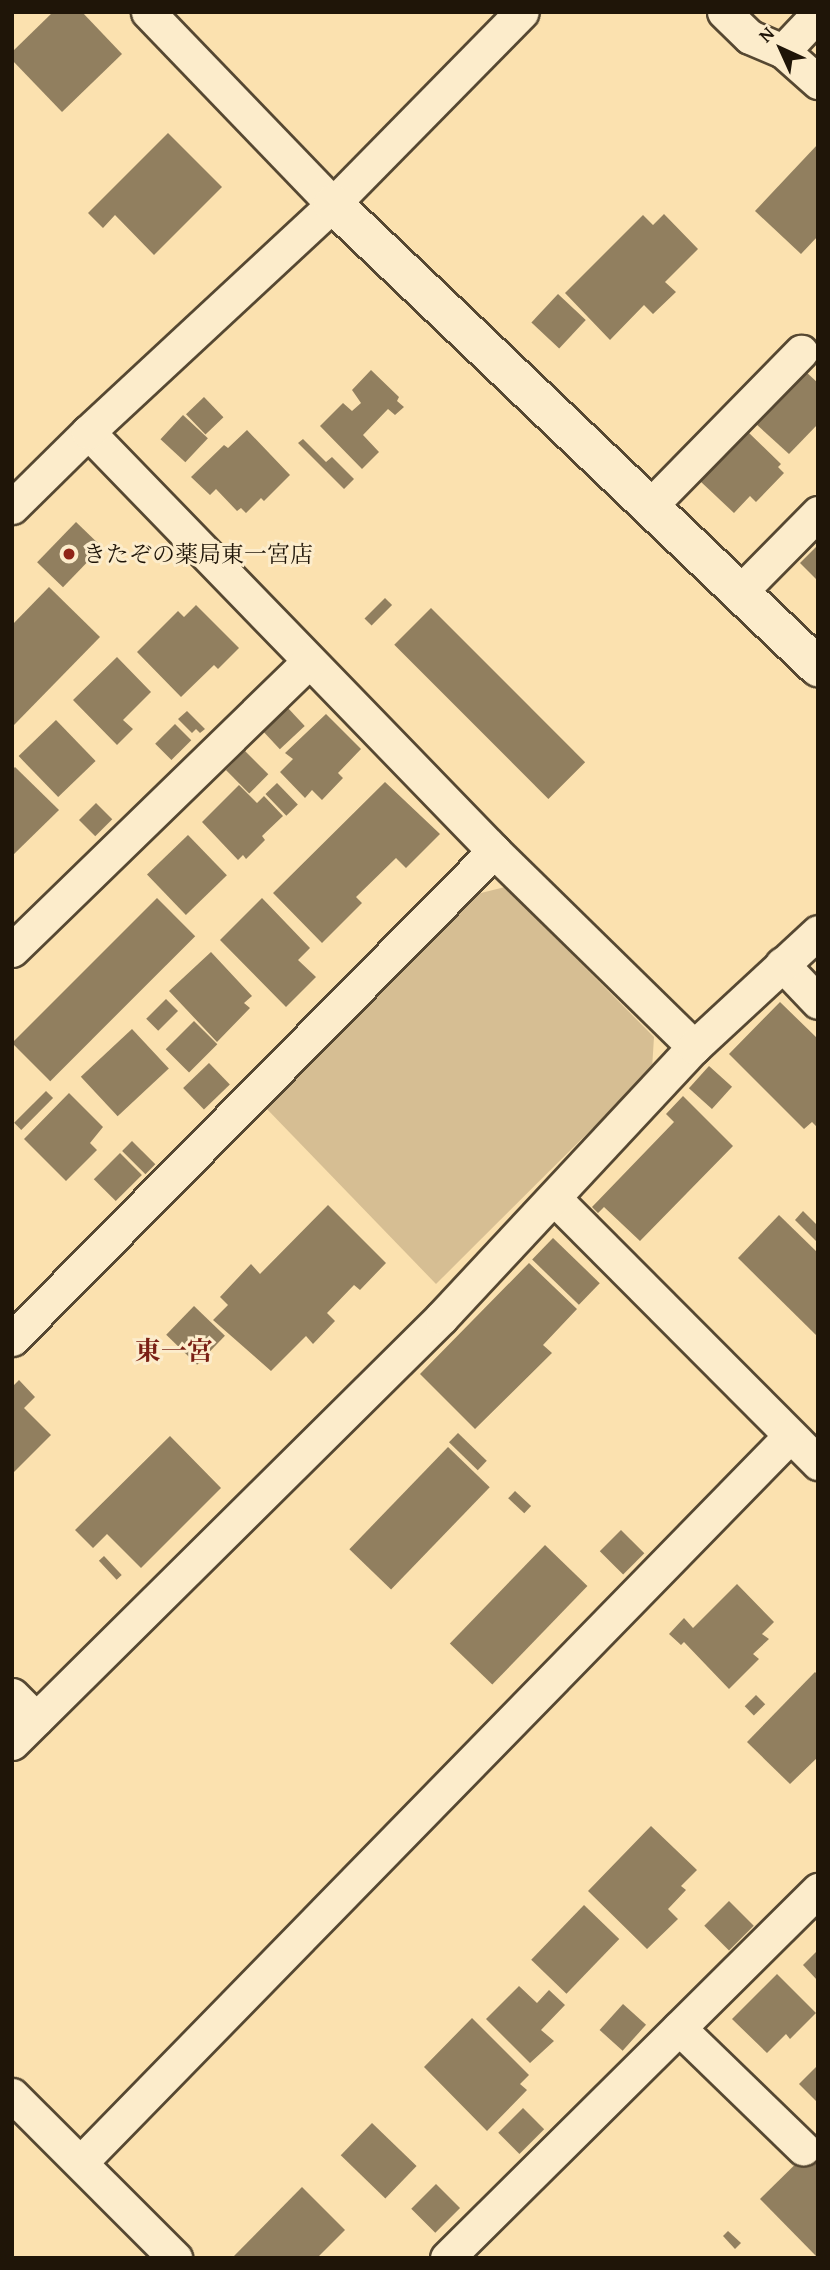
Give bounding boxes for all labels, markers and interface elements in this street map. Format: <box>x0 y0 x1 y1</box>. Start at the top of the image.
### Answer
north arrow <box>746 14 816 84</box>
text: N <box>752 20 781 49</box>
place label: きたぞの薬局東一宮店 <box>83 540 313 568</box>
marker: きたぞの薬局東一宮店 <box>61 546 77 562</box>
district label: 東一宮 <box>135 1335 213 1367</box>

